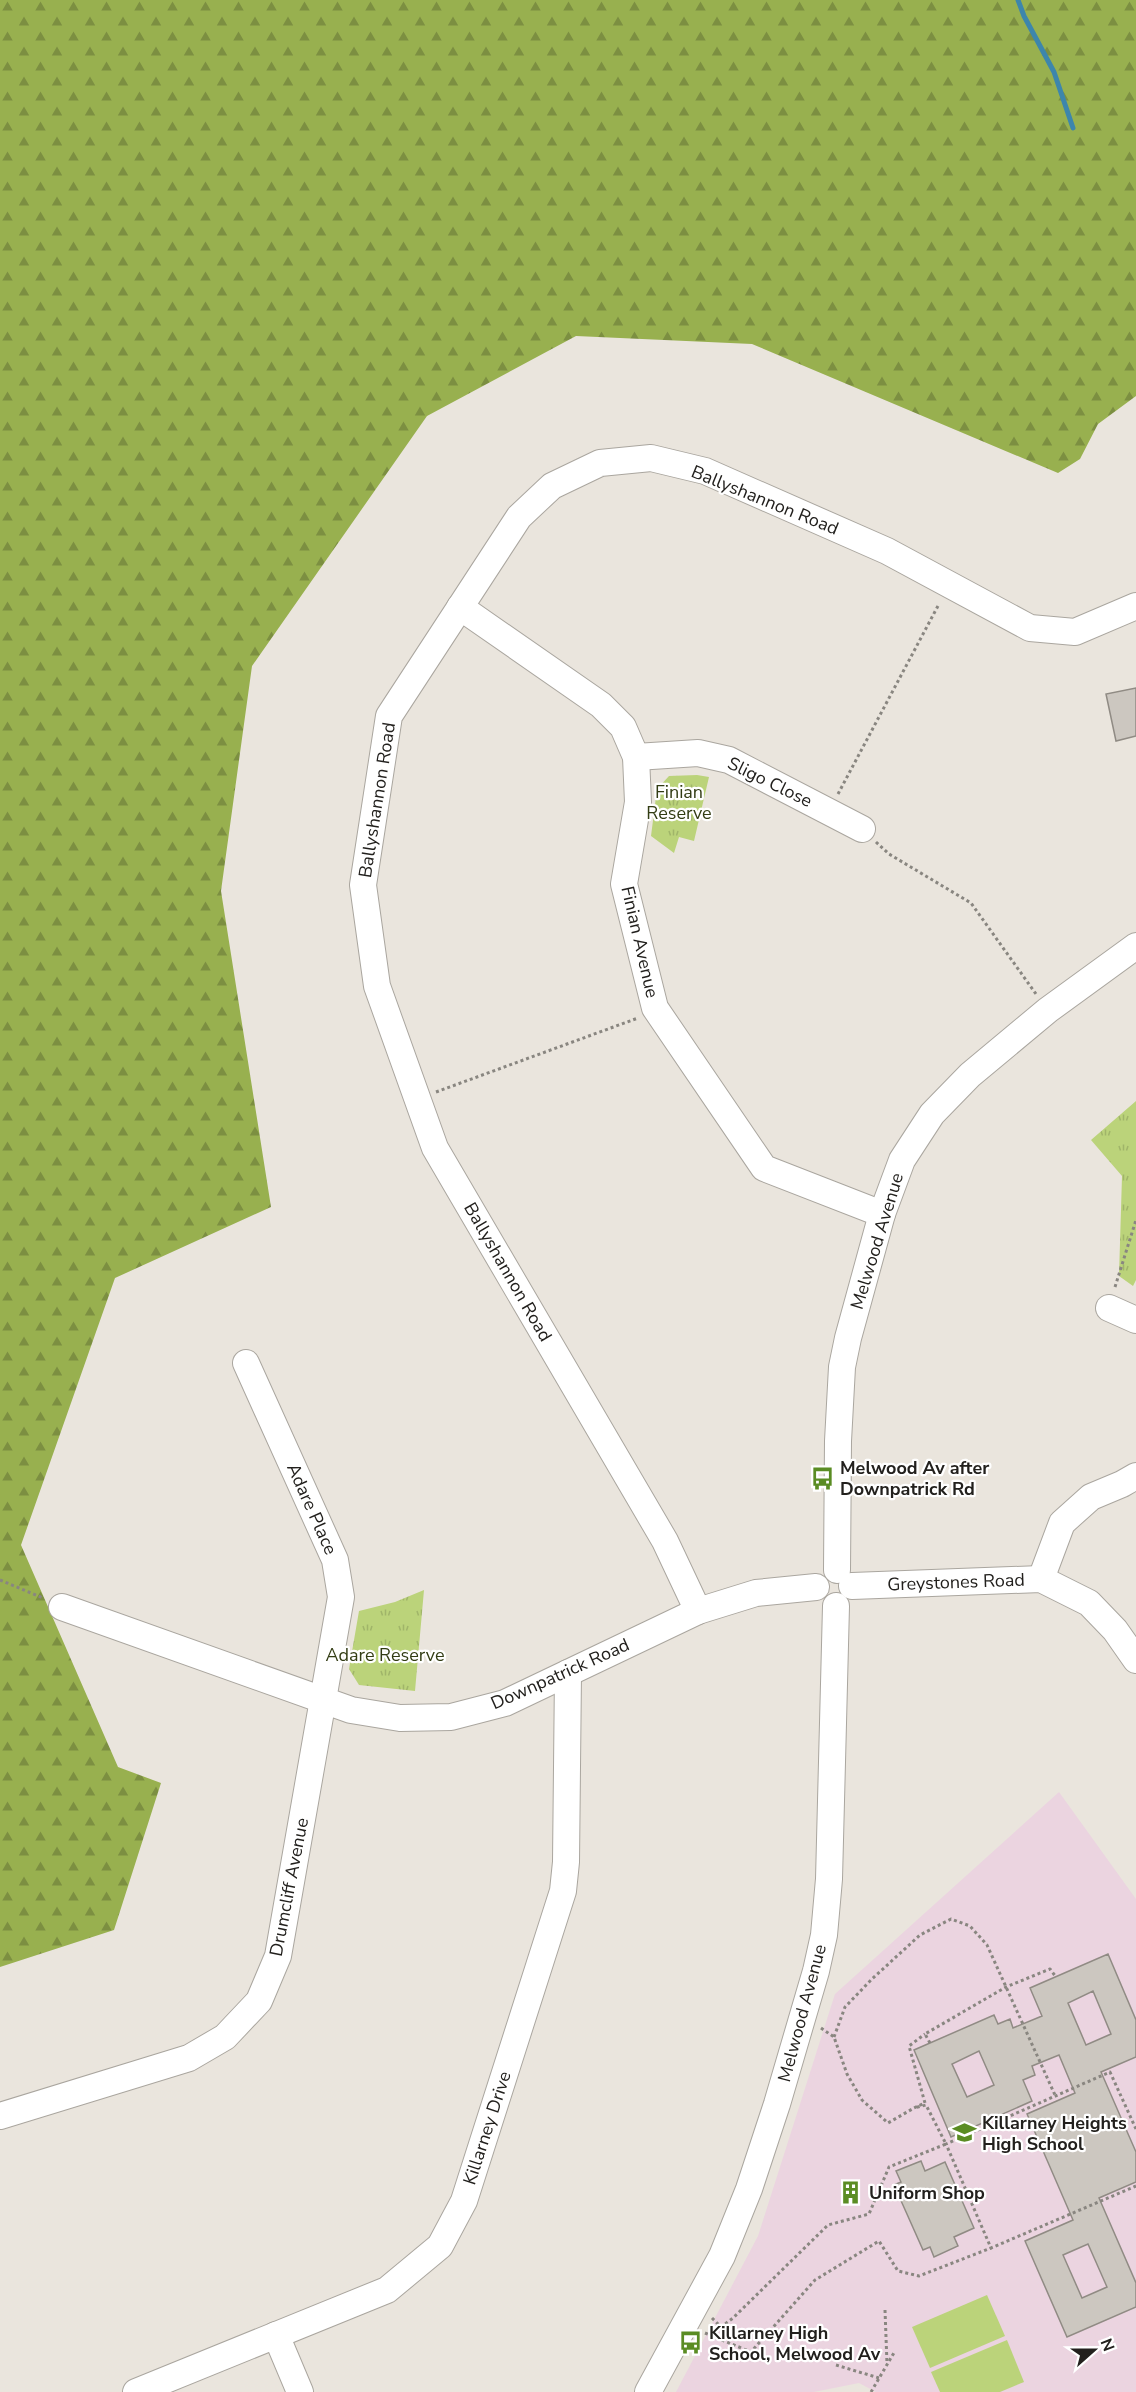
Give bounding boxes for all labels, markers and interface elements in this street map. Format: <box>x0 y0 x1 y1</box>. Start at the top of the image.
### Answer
street label: Ballyshannon Road <box>688 459 842 541</box>
street label: Ballyshannon Road <box>353 721 401 879</box>
street label: Sligo Close <box>724 751 816 813</box>
park label: Finian Reserve <box>646 780 712 825</box>
street label: Finian Avenue <box>615 884 665 1000</box>
street label: Melwood Avenue <box>845 1170 909 1312</box>
street label: Ballyshannon Road <box>458 1198 558 1346</box>
place label: Melwood Av after Downpatrick Rd <box>840 1456 989 1501</box>
street label: Adare Place <box>281 1460 343 1558</box>
bus stop icon: Melwood Av after Downpatrick Rd <box>809 1465 835 1491</box>
street label: Greystones Road <box>887 1568 1025 1596</box>
street label: Downpatrick Road <box>487 1633 633 1715</box>
park label: Adare Reserve <box>326 1643 444 1667</box>
street label: Drumcliff Avenue <box>264 1816 314 1958</box>
street label: Melwood Avenue <box>772 1942 832 2084</box>
street label: Killarney Drive <box>457 2068 517 2188</box>
place label: Killarney Heights High School <box>982 2111 1127 2156</box>
school or university icon: Killarney Heights High School <box>951 2120 977 2146</box>
building icon: Uniform Shop <box>838 2180 864 2206</box>
place label: Uniform Shop <box>869 2181 985 2205</box>
north arrow <box>1064 2320 1124 2380</box>
place label: Killarney High School, Melwood Av <box>709 2321 881 2366</box>
bus stop icon: Killarney High School, Melwood Av <box>678 2330 704 2356</box>
text: N <box>1095 2335 1119 2355</box>

